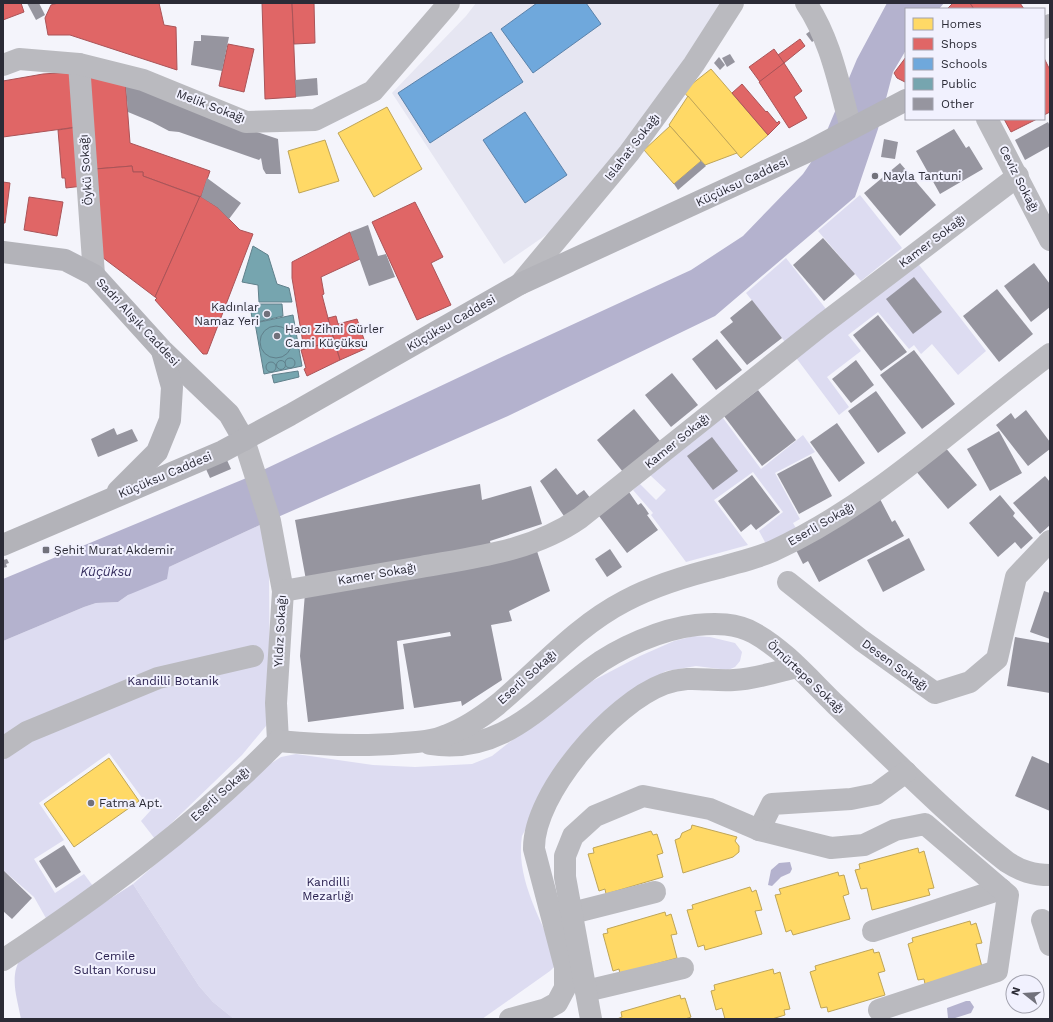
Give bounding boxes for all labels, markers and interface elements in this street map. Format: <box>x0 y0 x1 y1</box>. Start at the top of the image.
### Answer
legend <box>905 8 1045 120</box>
text: Homes <box>941 17 982 31</box>
text: Shops <box>941 37 977 51</box>
text: Schools <box>941 57 987 71</box>
text: Public <box>941 77 977 91</box>
street label: Melik Sokağı <box>175 86 247 126</box>
text: Other <box>941 97 974 111</box>
street label: Islahat Sokağı <box>601 111 663 183</box>
street label: Öykü Sokağı <box>77 134 95 206</box>
street label: Ceviz Sokağı <box>996 143 1042 215</box>
street label: Küçüksu Caddesi <box>694 155 790 209</box>
place label: Nayla Tantuni <box>883 169 962 183</box>
marker: Nayla Tantuni <box>870 171 880 181</box>
street label: Kamer Sokağı <box>896 211 968 271</box>
street label: Sadri Alışık Caddesi <box>94 275 182 369</box>
street label: Küçüksu Caddesi <box>404 292 498 354</box>
place label: Kadınlar Namaz Yeri <box>194 300 259 328</box>
marker: Kadınlar Namaz Yeri <box>262 309 272 319</box>
place label: Hacı Zihni Gürler Cami Küçüksu <box>285 322 384 350</box>
marker: Hacı Zihni Gürler Cami Küçüksu <box>272 331 282 341</box>
street label: Kamer Sokağı <box>642 411 712 471</box>
street label: Küçüksu Caddesi <box>116 449 214 501</box>
street label: Eserli Sokağı <box>785 499 857 549</box>
place label: Şehit Murat Akdemir <box>54 543 174 557</box>
marker: Şehit Murat Akdemir <box>41 545 51 555</box>
street label: Kamer Sokağı <box>337 560 417 588</box>
water label: Küçüksu <box>80 564 132 579</box>
street label: Yıldız Sokağı <box>271 595 289 667</box>
street label: Desen Sokağı <box>859 636 931 694</box>
street label: Ömürtepe Sokağı <box>764 638 848 716</box>
street label: Eserli Sokağı <box>495 647 559 707</box>
park label: Kandilli Botanik <box>127 674 219 688</box>
street label: Eserli Sokağı <box>188 764 252 824</box>
place label: Fatma Apt. <box>99 796 162 810</box>
marker: Fatma Apt. <box>86 798 96 808</box>
park label: Kandilli Mezarlığı <box>302 875 354 903</box>
park label: Cemile Sultan Korusu <box>74 949 156 977</box>
north arrow <box>1005 974 1045 1014</box>
text: N <box>1009 985 1023 997</box>

